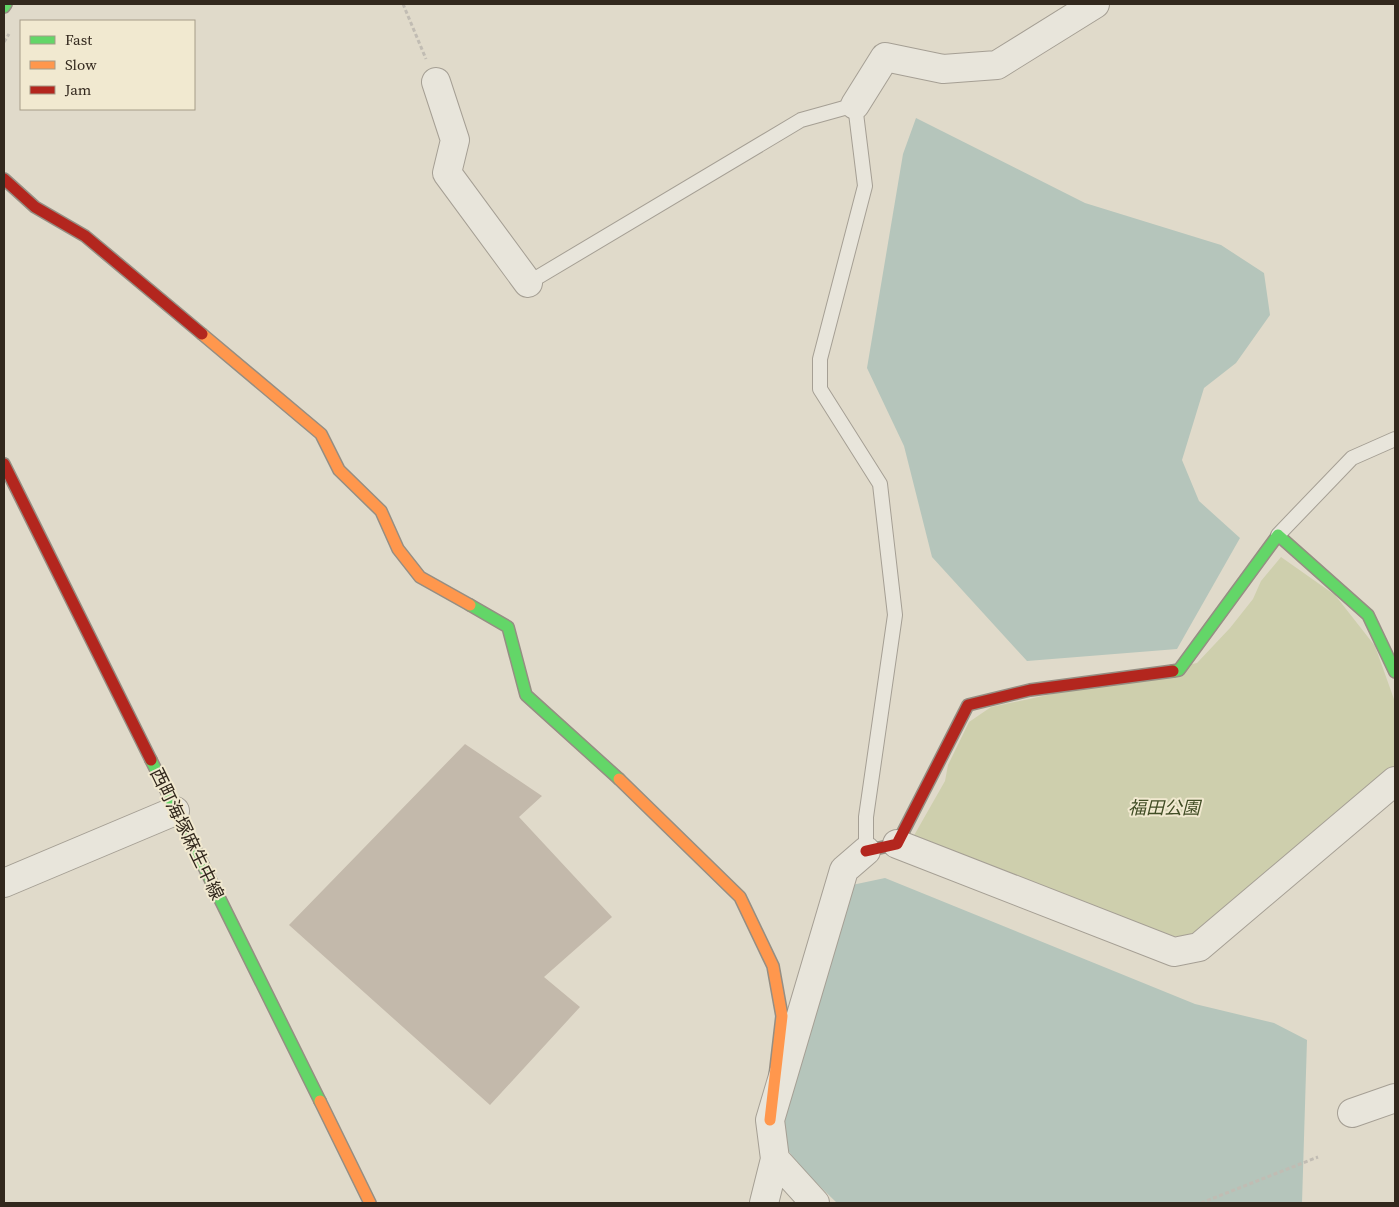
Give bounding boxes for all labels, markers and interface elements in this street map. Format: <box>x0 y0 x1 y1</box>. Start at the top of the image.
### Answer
legend <box>20 20 195 110</box>
text: Fast <box>65 29 92 50</box>
text: Slow <box>65 54 97 75</box>
text: Jam <box>64 79 92 100</box>
street label: 西町海塚麻生中線 <box>145 764 230 904</box>
park label: 福田公園 <box>1128 795 1203 820</box>

